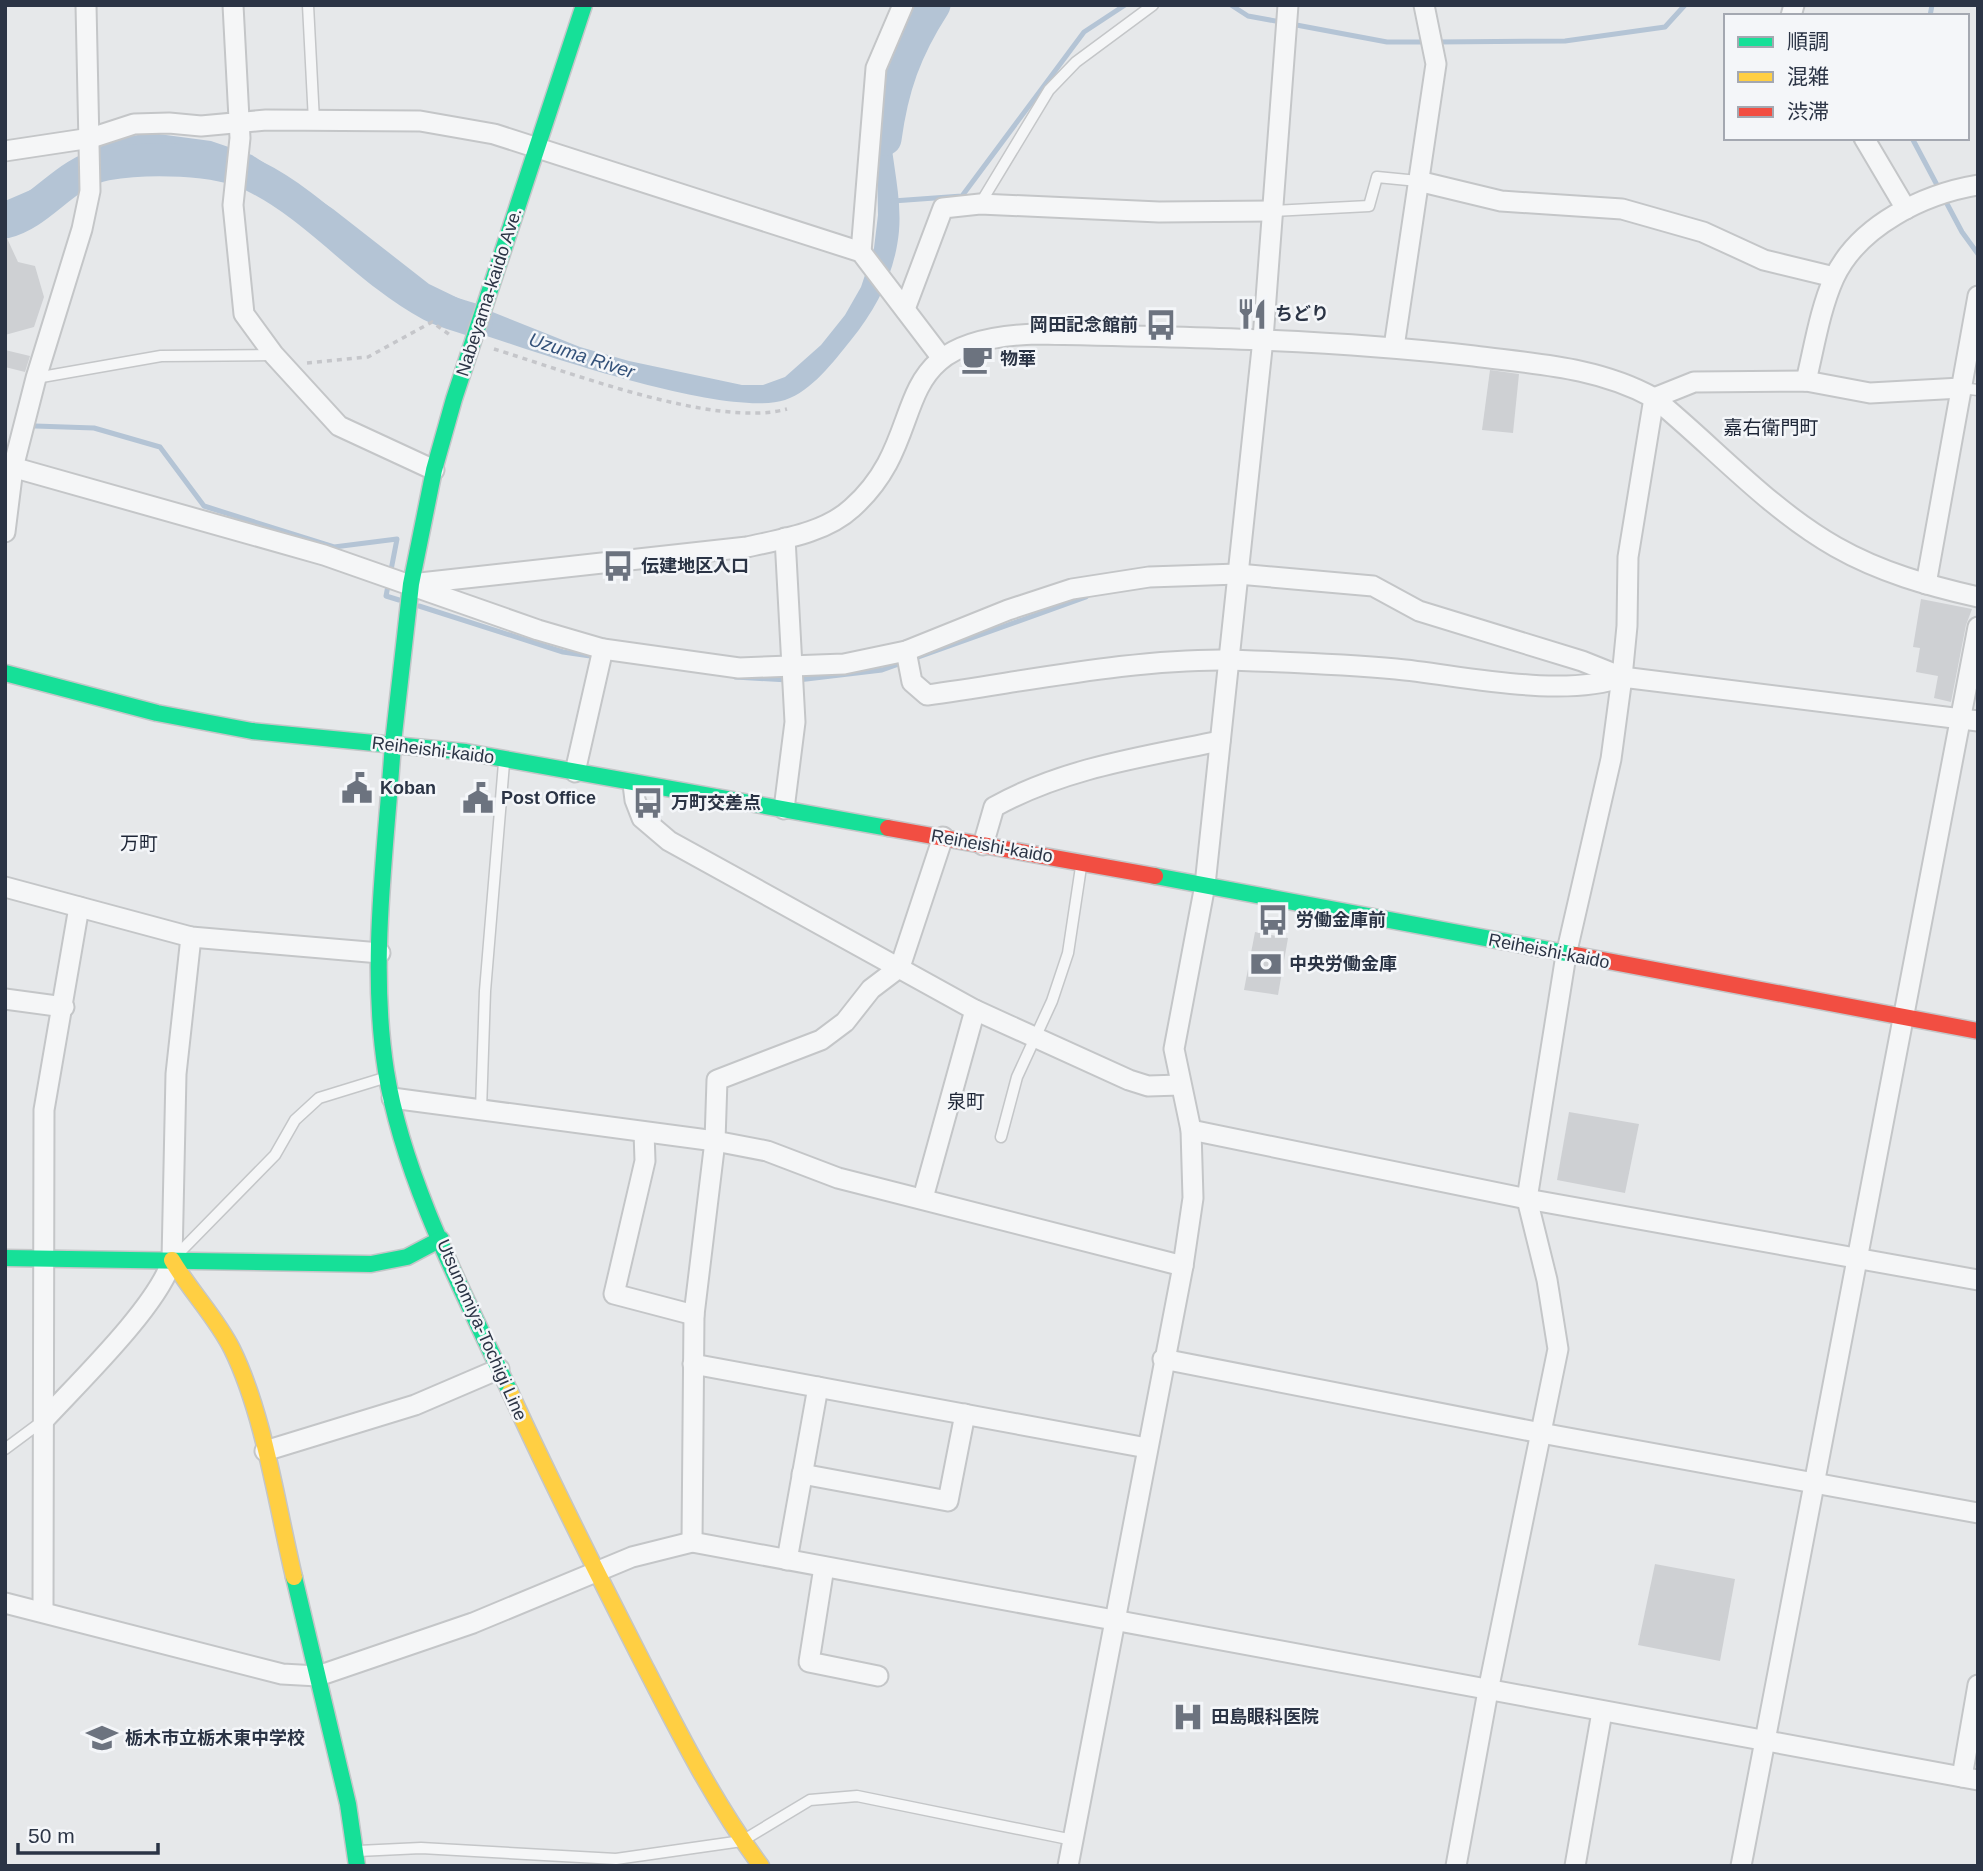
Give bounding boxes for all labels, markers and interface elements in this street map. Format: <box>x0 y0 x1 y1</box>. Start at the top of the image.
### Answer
legend <box>1724 14 1969 140</box>
text: 順調 <box>1787 30 1829 53</box>
text: 混雑 <box>1787 65 1829 88</box>
text: 渋滞 <box>1787 100 1829 123</box>
street label: Nabeyama-kaido Ave. <box>452 205 526 379</box>
restaurant icon: ちどり <box>1235 297 1269 331</box>
place label: ちどり <box>1275 304 1329 324</box>
bus stop icon: 岡田記念館前 <box>1144 308 1178 342</box>
place label: 岡田記念館前 <box>1030 315 1138 335</box>
water label: Uzuma River <box>526 329 638 383</box>
cafe icon: 物華 <box>960 342 994 376</box>
place label: 物華 <box>1000 349 1036 369</box>
district label: 嘉右衛門町 <box>1723 417 1819 438</box>
bus stop icon: 伝建地区入口 <box>601 549 635 583</box>
place label: 伝建地区入口 <box>641 556 749 576</box>
street label: Reiheishi-kaido <box>371 733 495 767</box>
public building icon: Koban <box>340 771 374 805</box>
place label: Koban <box>380 778 436 798</box>
public building icon: Post Office <box>461 781 495 815</box>
bus stop icon: 万町交差点 <box>631 786 665 820</box>
place label: Post Office <box>501 788 596 808</box>
place label: 万町交差点 <box>671 793 761 813</box>
street label: Reiheishi-kaido <box>930 825 1054 867</box>
district label: 万町 <box>120 833 158 854</box>
bus stop icon: 労働金庫前 <box>1256 903 1290 937</box>
place label: 労働金庫前 <box>1296 910 1386 930</box>
street label: Reiheishi-kaido <box>1487 929 1611 973</box>
bank icon: 中央労働金庫 <box>1249 947 1283 981</box>
place label: 中央労働金庫 <box>1289 954 1397 974</box>
district label: 泉町 <box>947 1091 985 1112</box>
street label: Utsunomiya-Tochigi Line <box>433 1236 531 1424</box>
hospital icon: 田島眼科医院 <box>1171 1700 1205 1734</box>
place label: 田島眼科医院 <box>1211 1707 1319 1727</box>
school or university icon: 栃木市立栃木東中学校 <box>85 1721 119 1755</box>
place label: 栃木市立栃木東中学校 <box>125 1728 305 1748</box>
scale bar <box>18 1812 158 1856</box>
text: 50 m <box>28 1824 75 1847</box>

